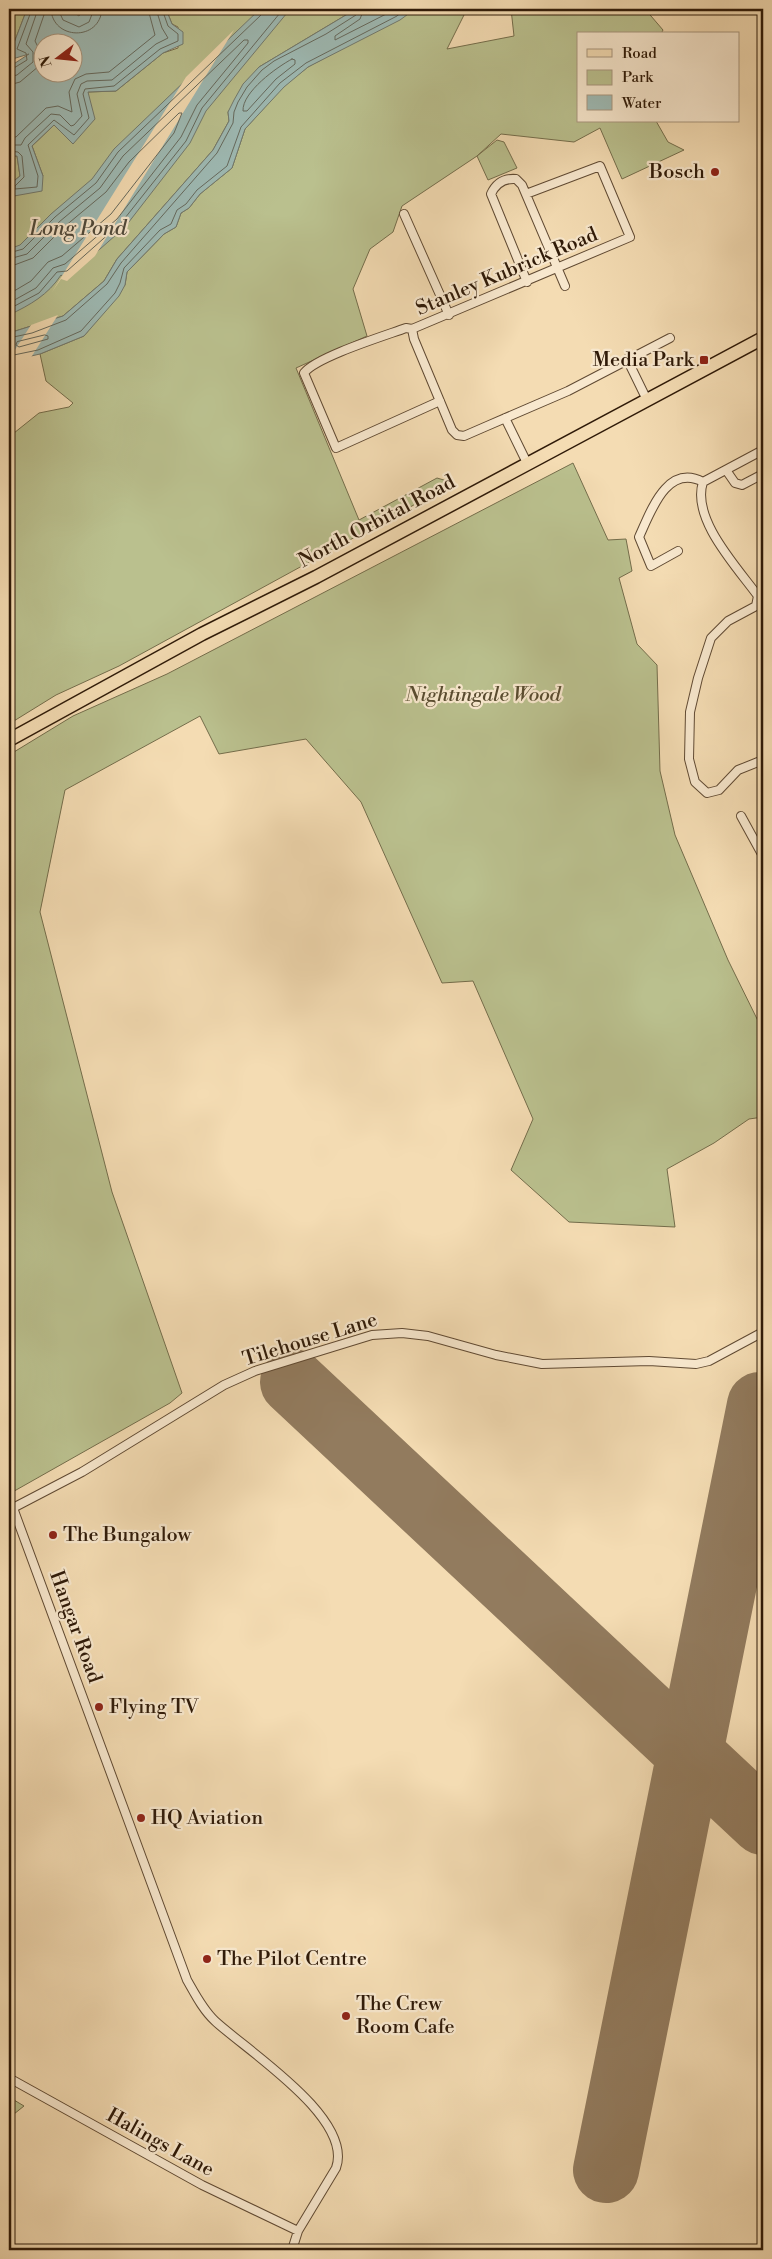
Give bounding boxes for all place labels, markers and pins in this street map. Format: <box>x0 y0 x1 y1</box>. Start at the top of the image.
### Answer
place label: Bosch <box>648 160 705 185</box>
marker: Bosch <box>709 166 721 178</box>
place label: Media Park <box>592 348 696 373</box>
marker: Media Park <box>698 354 710 366</box>
place label: The Bungalow <box>63 1523 193 1548</box>
marker: The Bungalow <box>47 1529 59 1541</box>
place label: Flying TV <box>109 1695 200 1720</box>
marker: Flying TV <box>93 1701 105 1713</box>
place label: HQ Aviation <box>151 1806 263 1831</box>
marker: HQ Aviation <box>135 1812 147 1824</box>
place label: The Pilot Centre <box>217 1947 367 1972</box>
marker: The Pilot Centre <box>201 1953 213 1965</box>
place label: The Crew Room Cafe <box>356 1992 455 2040</box>
marker: The Crew Room Cafe <box>340 2010 352 2022</box>

